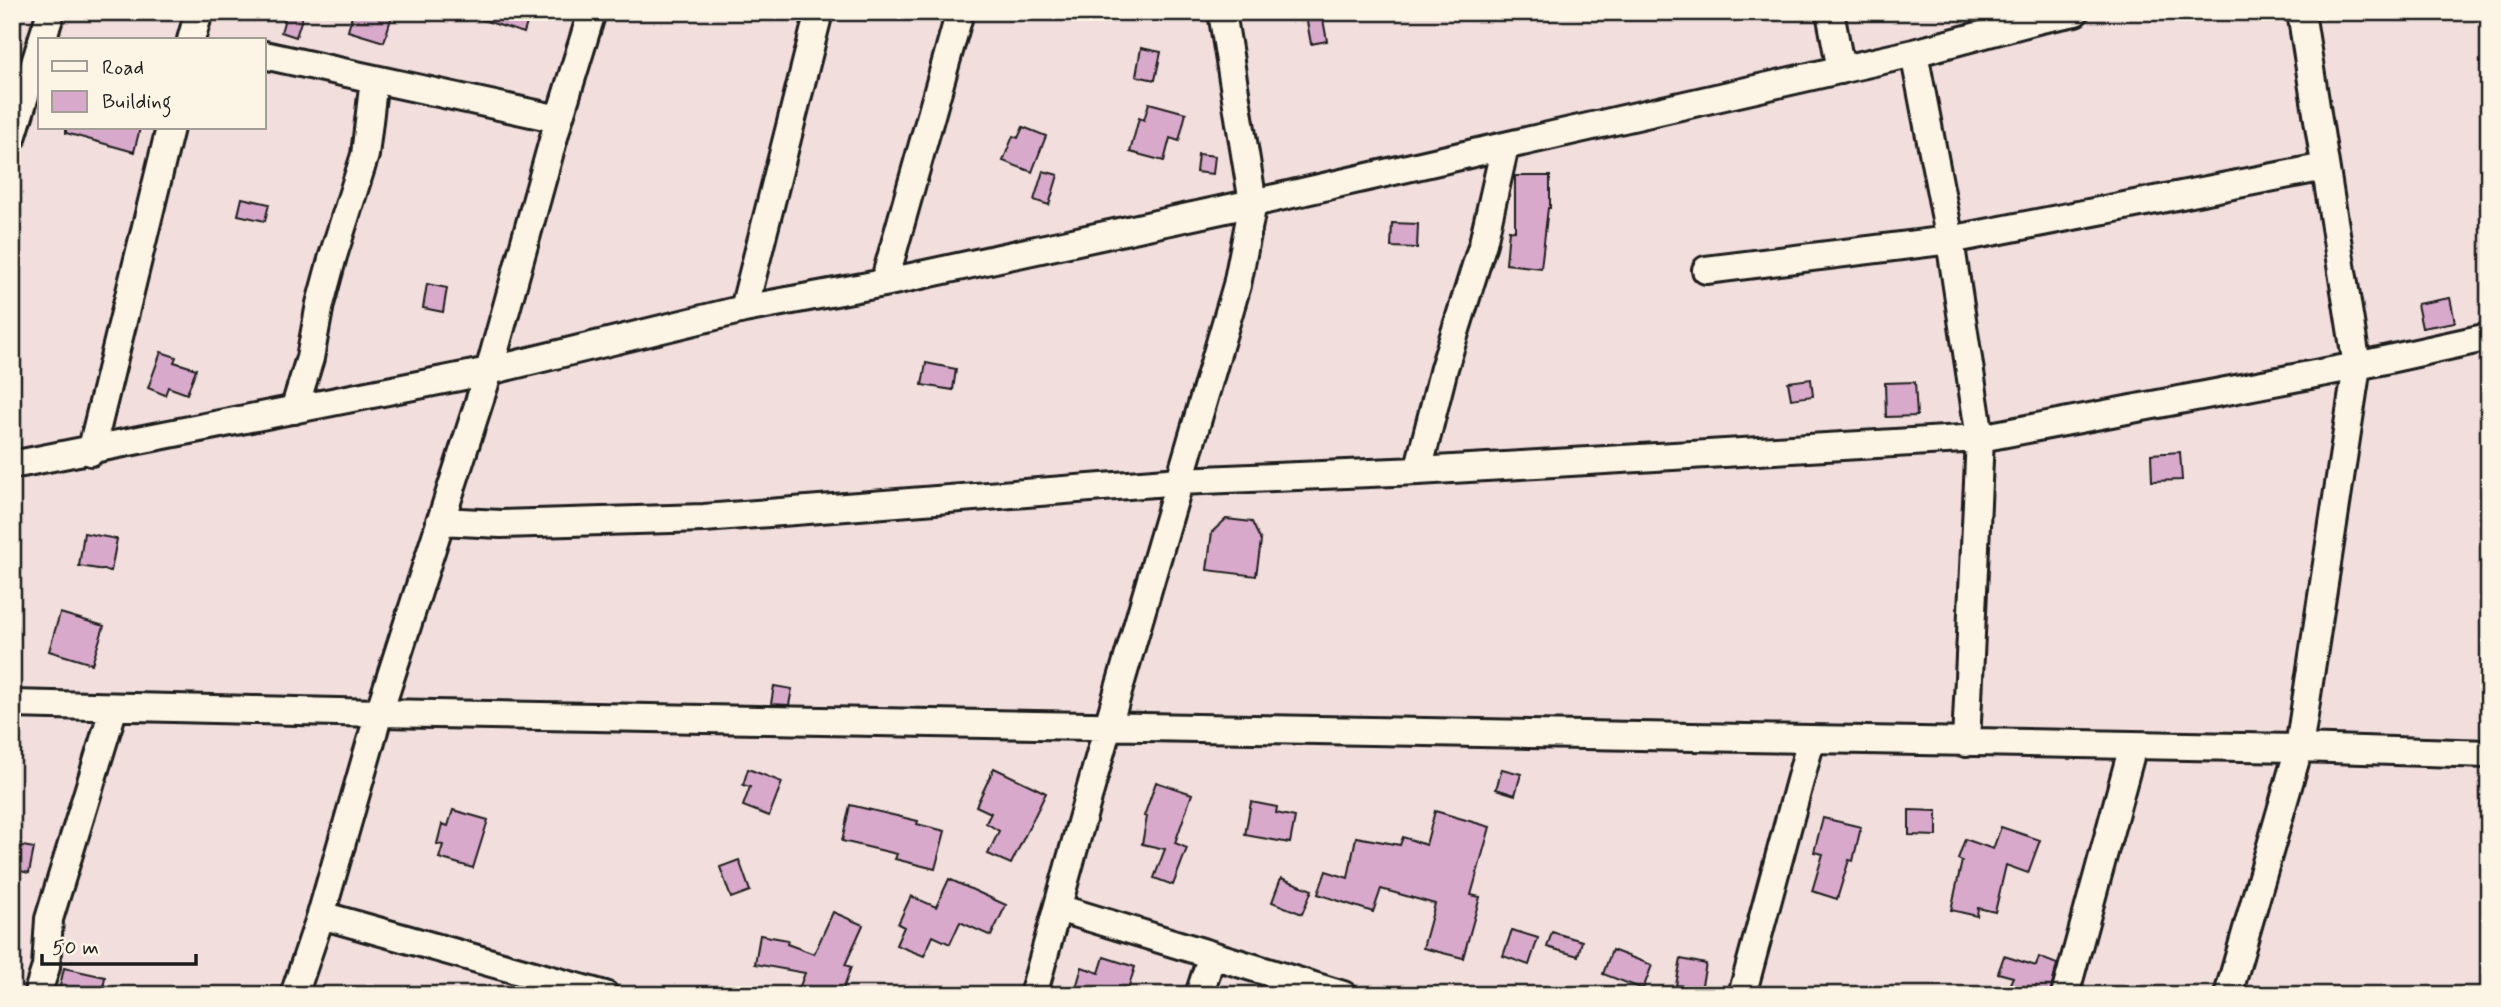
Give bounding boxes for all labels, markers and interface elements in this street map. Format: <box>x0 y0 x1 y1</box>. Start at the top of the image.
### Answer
legend <box>38 38 266 130</box>
text: Road <box>102 54 144 82</box>
text: Building <box>102 88 172 118</box>
scale bar <box>42 923 196 967</box>
text: 50 m <box>52 934 99 962</box>

